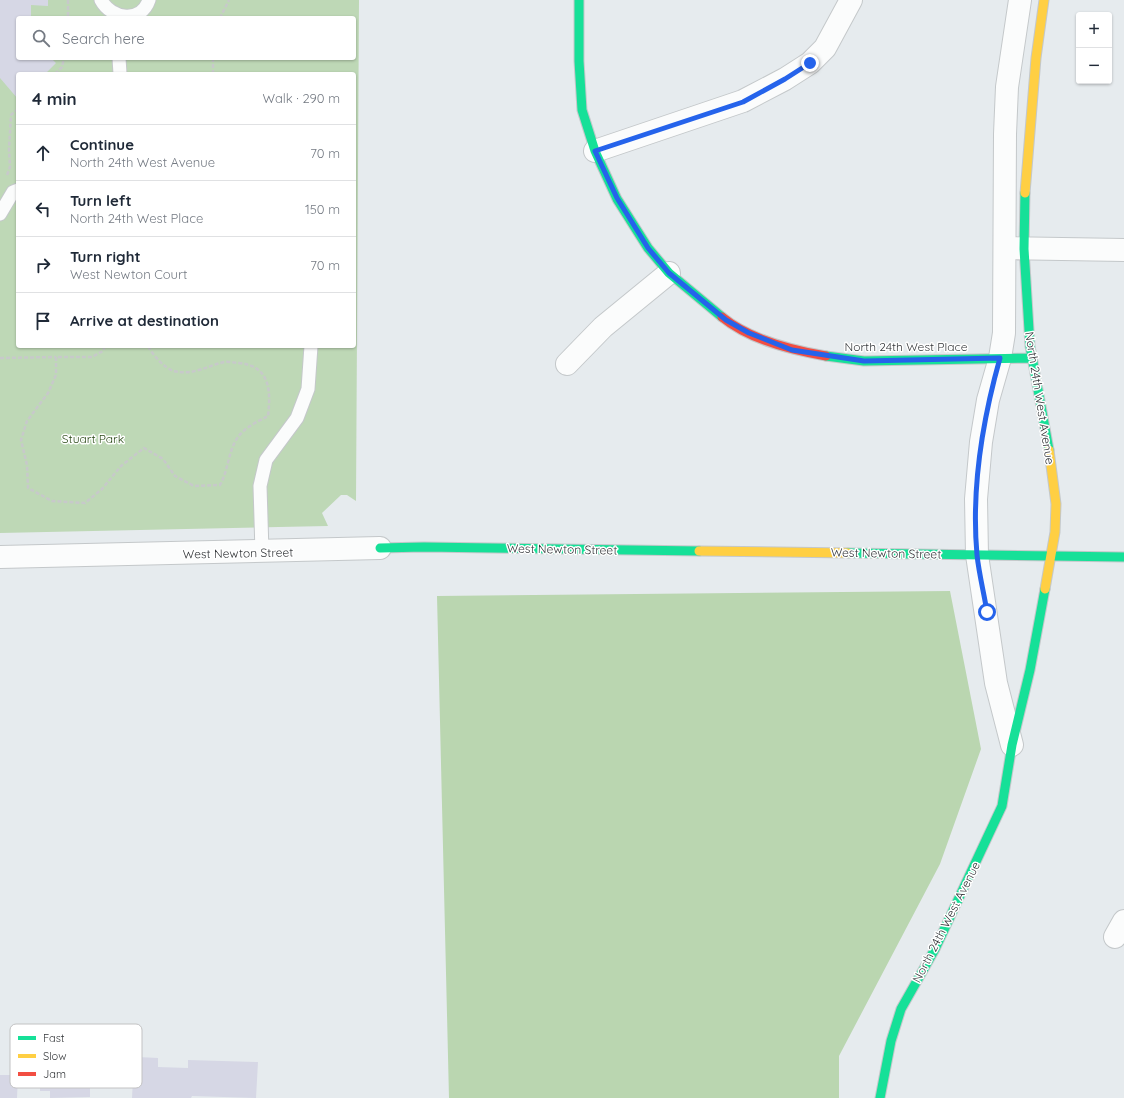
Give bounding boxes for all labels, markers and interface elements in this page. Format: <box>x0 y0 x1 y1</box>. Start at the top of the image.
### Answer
map controls <box>1076 12 1112 84</box>
button: + <box>1076 12 1112 48</box>
search box <box>16 16 356 60</box>
icon: search <box>30 27 52 49</box>
text: Search here <box>62 29 145 48</box>
button: − <box>1076 48 1112 84</box>
route end <box>801 54 819 72</box>
text: 4 min <box>32 88 77 109</box>
text: Walk · 290 m <box>263 90 340 106</box>
text: Continue <box>70 135 134 154</box>
icon: ahead <box>32 142 54 164</box>
text: 70 m <box>310 145 340 161</box>
text: North 24th West Avenue <box>70 154 215 170</box>
text: Turn left <box>70 191 132 210</box>
icon: left <box>32 198 54 220</box>
text: 150 m <box>305 201 340 217</box>
text: North 24th West Place <box>70 210 203 226</box>
text: Turn right <box>70 247 141 266</box>
icon: right <box>32 254 54 276</box>
text: 70 m <box>310 257 340 273</box>
text: West Newton Court <box>70 266 187 282</box>
icon: arrive <box>32 310 54 332</box>
text: Arrive at destination <box>70 311 219 330</box>
street label: North 24th West Avenue <box>1022 331 1058 466</box>
street label: North 24th West Place <box>844 339 968 354</box>
park label: Stuart Park <box>62 431 124 446</box>
street label: West Newton Street <box>507 541 617 557</box>
street label: West Newton Street <box>183 545 293 561</box>
street label: West Newton Street <box>831 545 941 561</box>
route start <box>978 603 996 621</box>
street label: North 24th West Avenue <box>909 859 983 985</box>
legend <box>10 1024 142 1088</box>
text: Fast <box>43 1031 65 1045</box>
text: Slow <box>43 1049 67 1063</box>
text: Jam <box>43 1067 66 1081</box>

